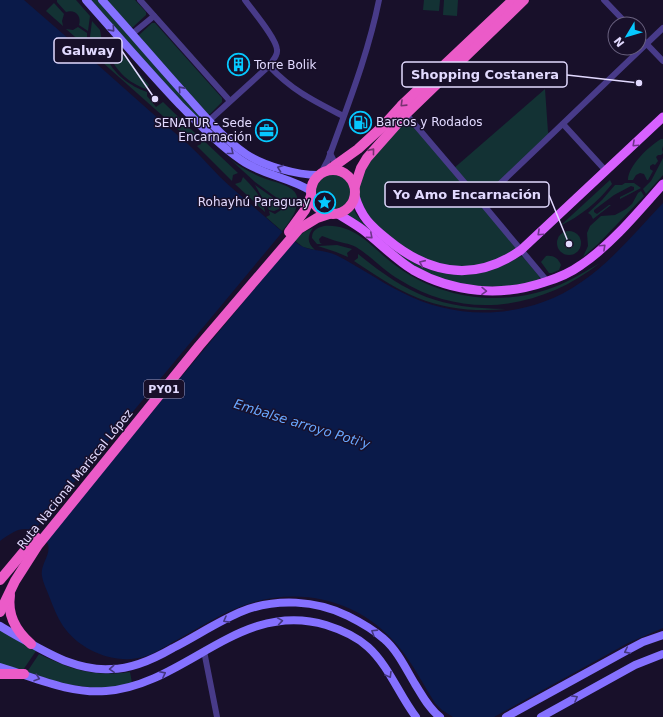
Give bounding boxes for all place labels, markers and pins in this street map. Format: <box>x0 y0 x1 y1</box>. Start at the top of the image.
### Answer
callout: Galway <box>54 38 122 63</box>
building icon: Torre Bolik <box>226 52 252 78</box>
place label: Torre Bolik <box>253 58 316 72</box>
callout: Shopping Costanera <box>402 62 567 87</box>
fuel station icon: Barcos y Rodados <box>347 109 373 135</box>
place label: Barcos y Rodados <box>376 115 483 129</box>
place label: SENATUR - Sede Encarnación <box>154 116 252 144</box>
office icon: SENATUR - Sede Encarnación <box>254 117 280 143</box>
callout: Yo Amo Encarnación <box>385 182 549 207</box>
place icon: Rohayhú Paraguay <box>312 189 338 215</box>
place label: Rohayhú Paraguay <box>198 195 310 209</box>

